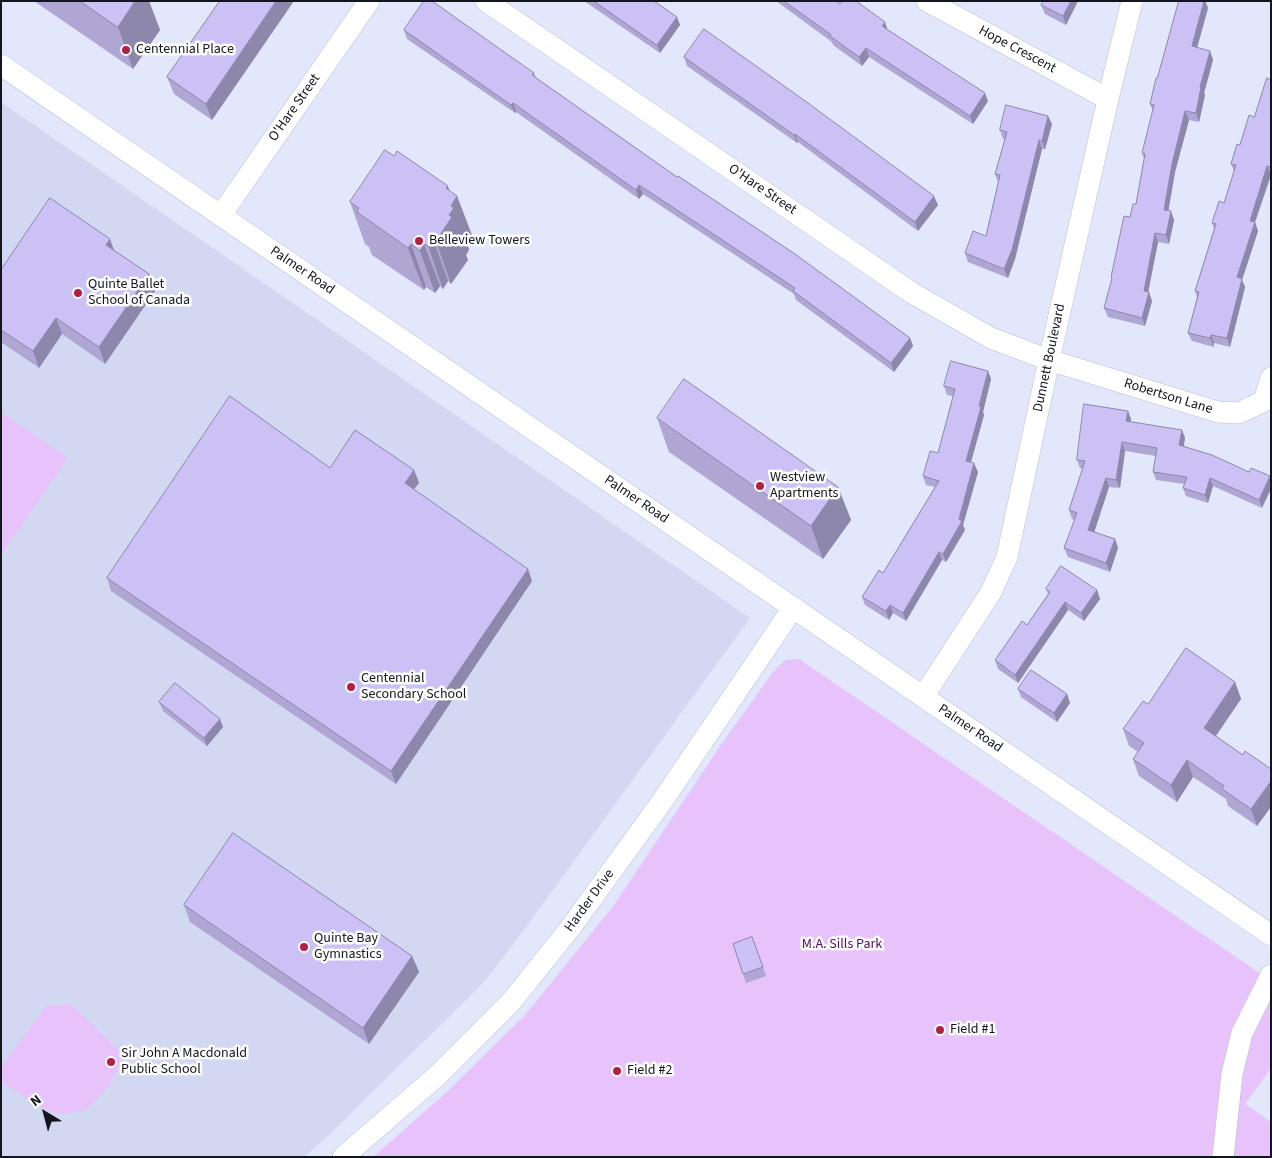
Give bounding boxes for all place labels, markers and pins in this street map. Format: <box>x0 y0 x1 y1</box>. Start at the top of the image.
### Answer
place label: Centennial Place <box>136 42 234 58</box>
marker: Centennial Place <box>120 44 132 56</box>
place label: Belleview Towers <box>429 233 530 249</box>
marker: Belleview Towers <box>413 235 425 247</box>
place label: Quinte Ballet School of Canada <box>88 277 190 310</box>
marker: Quinte Ballet School of Canada <box>72 287 84 299</box>
place label: Westview Apartments <box>770 470 838 502</box>
marker: Westview Apartments <box>754 480 766 492</box>
place label: Centennial Secondary School <box>361 671 466 704</box>
marker: Centennial Secondary School <box>345 681 357 693</box>
place label: Quinte Bay Gymnastics <box>314 931 382 964</box>
marker: Quinte Bay Gymnastics <box>298 941 310 953</box>
place label: Field #1 <box>950 1022 995 1038</box>
marker: Field #1 <box>934 1024 946 1036</box>
place label: Sir John A Macdonald Public School <box>121 1046 247 1078</box>
marker: Sir John A Macdonald Public School <box>105 1056 117 1068</box>
place label: Field #2 <box>627 1063 672 1079</box>
marker: Field #2 <box>611 1065 623 1077</box>

